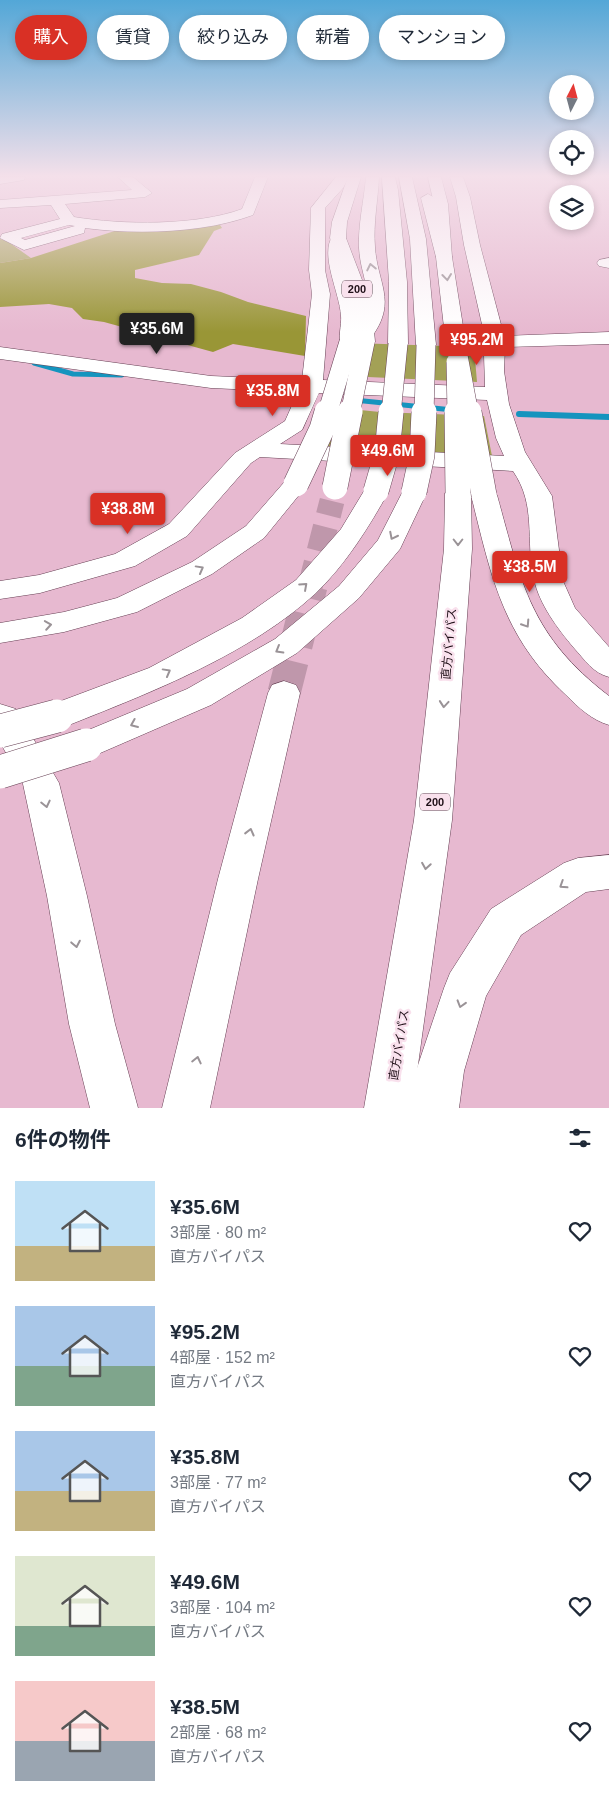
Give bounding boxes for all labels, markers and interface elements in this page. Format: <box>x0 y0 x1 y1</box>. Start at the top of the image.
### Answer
chip: 購入 <box>15 15 87 60</box>
chip: 賃貸 <box>97 15 169 60</box>
chip: 絞り込み <box>179 15 287 60</box>
chip: 新着 <box>297 15 369 60</box>
chip: マンション <box>379 15 505 60</box>
north arrow <box>549 75 594 120</box>
map controls <box>549 75 594 230</box>
button: locate <box>549 130 594 175</box>
button: layers <box>549 185 594 230</box>
one-way arrow <box>366 263 377 272</box>
one-way arrow <box>441 274 452 282</box>
road number: 200 <box>342 280 372 298</box>
pin: ¥35.6M <box>116 312 198 355</box>
text: ¥35.6M <box>130 320 184 337</box>
pin: ¥95.2M <box>436 324 518 366</box>
text: ¥95.2M <box>450 331 504 348</box>
pin: ¥35.8M <box>232 374 314 417</box>
text: ¥35.8M <box>246 382 300 399</box>
pin: ¥49.6M <box>347 434 429 477</box>
text: ¥49.6M <box>361 442 415 459</box>
pin: ¥38.8M <box>87 492 169 535</box>
text: ¥38.8M <box>101 500 155 517</box>
one-way arrow <box>389 531 399 540</box>
one-way arrow <box>453 538 463 546</box>
pin: ¥38.5M <box>489 550 571 593</box>
text: ¥38.5M <box>503 558 557 575</box>
one-way arrow <box>194 565 203 575</box>
one-way arrow <box>299 583 308 592</box>
street label: 直方バイパス <box>439 608 459 680</box>
one-way arrow <box>520 618 530 627</box>
one-way arrow <box>44 620 52 631</box>
one-way arrow <box>275 644 284 654</box>
one-way arrow <box>162 668 171 678</box>
one-way arrow <box>439 700 450 708</box>
one-way arrow <box>130 718 139 729</box>
road number: 200 <box>420 794 450 810</box>
one-way arrow <box>40 800 51 809</box>
one-way arrow <box>244 828 255 837</box>
one-way arrow <box>422 861 432 870</box>
one-way arrow <box>560 879 569 888</box>
one-way arrow <box>71 940 81 948</box>
one-way arrow <box>456 1000 466 1008</box>
street label: 直方バイパス <box>386 1008 412 1082</box>
one-way arrow <box>191 1056 202 1065</box>
icon: filters <box>566 1124 594 1152</box>
text: 6件の物件 <box>15 1128 111 1151</box>
text: ¥35.6M <box>170 1195 240 1218</box>
icon: home <box>55 1201 115 1261</box>
icon: heart <box>566 1217 594 1245</box>
text: 3部屋 · 80 m² <box>170 1224 266 1241</box>
text: 直方バイパス <box>170 1248 266 1265</box>
text: ¥95.2M <box>170 1320 240 1343</box>
icon: home <box>55 1326 115 1386</box>
icon: heart <box>566 1342 594 1370</box>
text: 4部屋 · 152 m² <box>170 1349 275 1366</box>
text: 直方バイパス <box>170 1373 266 1390</box>
text: ¥35.8M <box>170 1445 240 1468</box>
icon: home <box>55 1451 115 1511</box>
icon: heart <box>566 1467 594 1495</box>
text: 3部屋 · 77 m² <box>170 1474 266 1491</box>
text: 直方バイパス <box>170 1498 266 1515</box>
text: ¥49.6M <box>170 1570 240 1593</box>
icon: home <box>55 1576 115 1636</box>
icon: heart <box>566 1592 594 1620</box>
text: 3部屋 · 104 m² <box>170 1599 275 1616</box>
text: 直方バイパス <box>170 1623 266 1640</box>
text: ¥38.5M <box>170 1695 240 1718</box>
icon: home <box>55 1701 115 1761</box>
icon: heart <box>566 1717 594 1745</box>
text: 2部屋 · 68 m² <box>170 1724 266 1741</box>
text: 直方バイパス <box>170 1748 266 1765</box>

